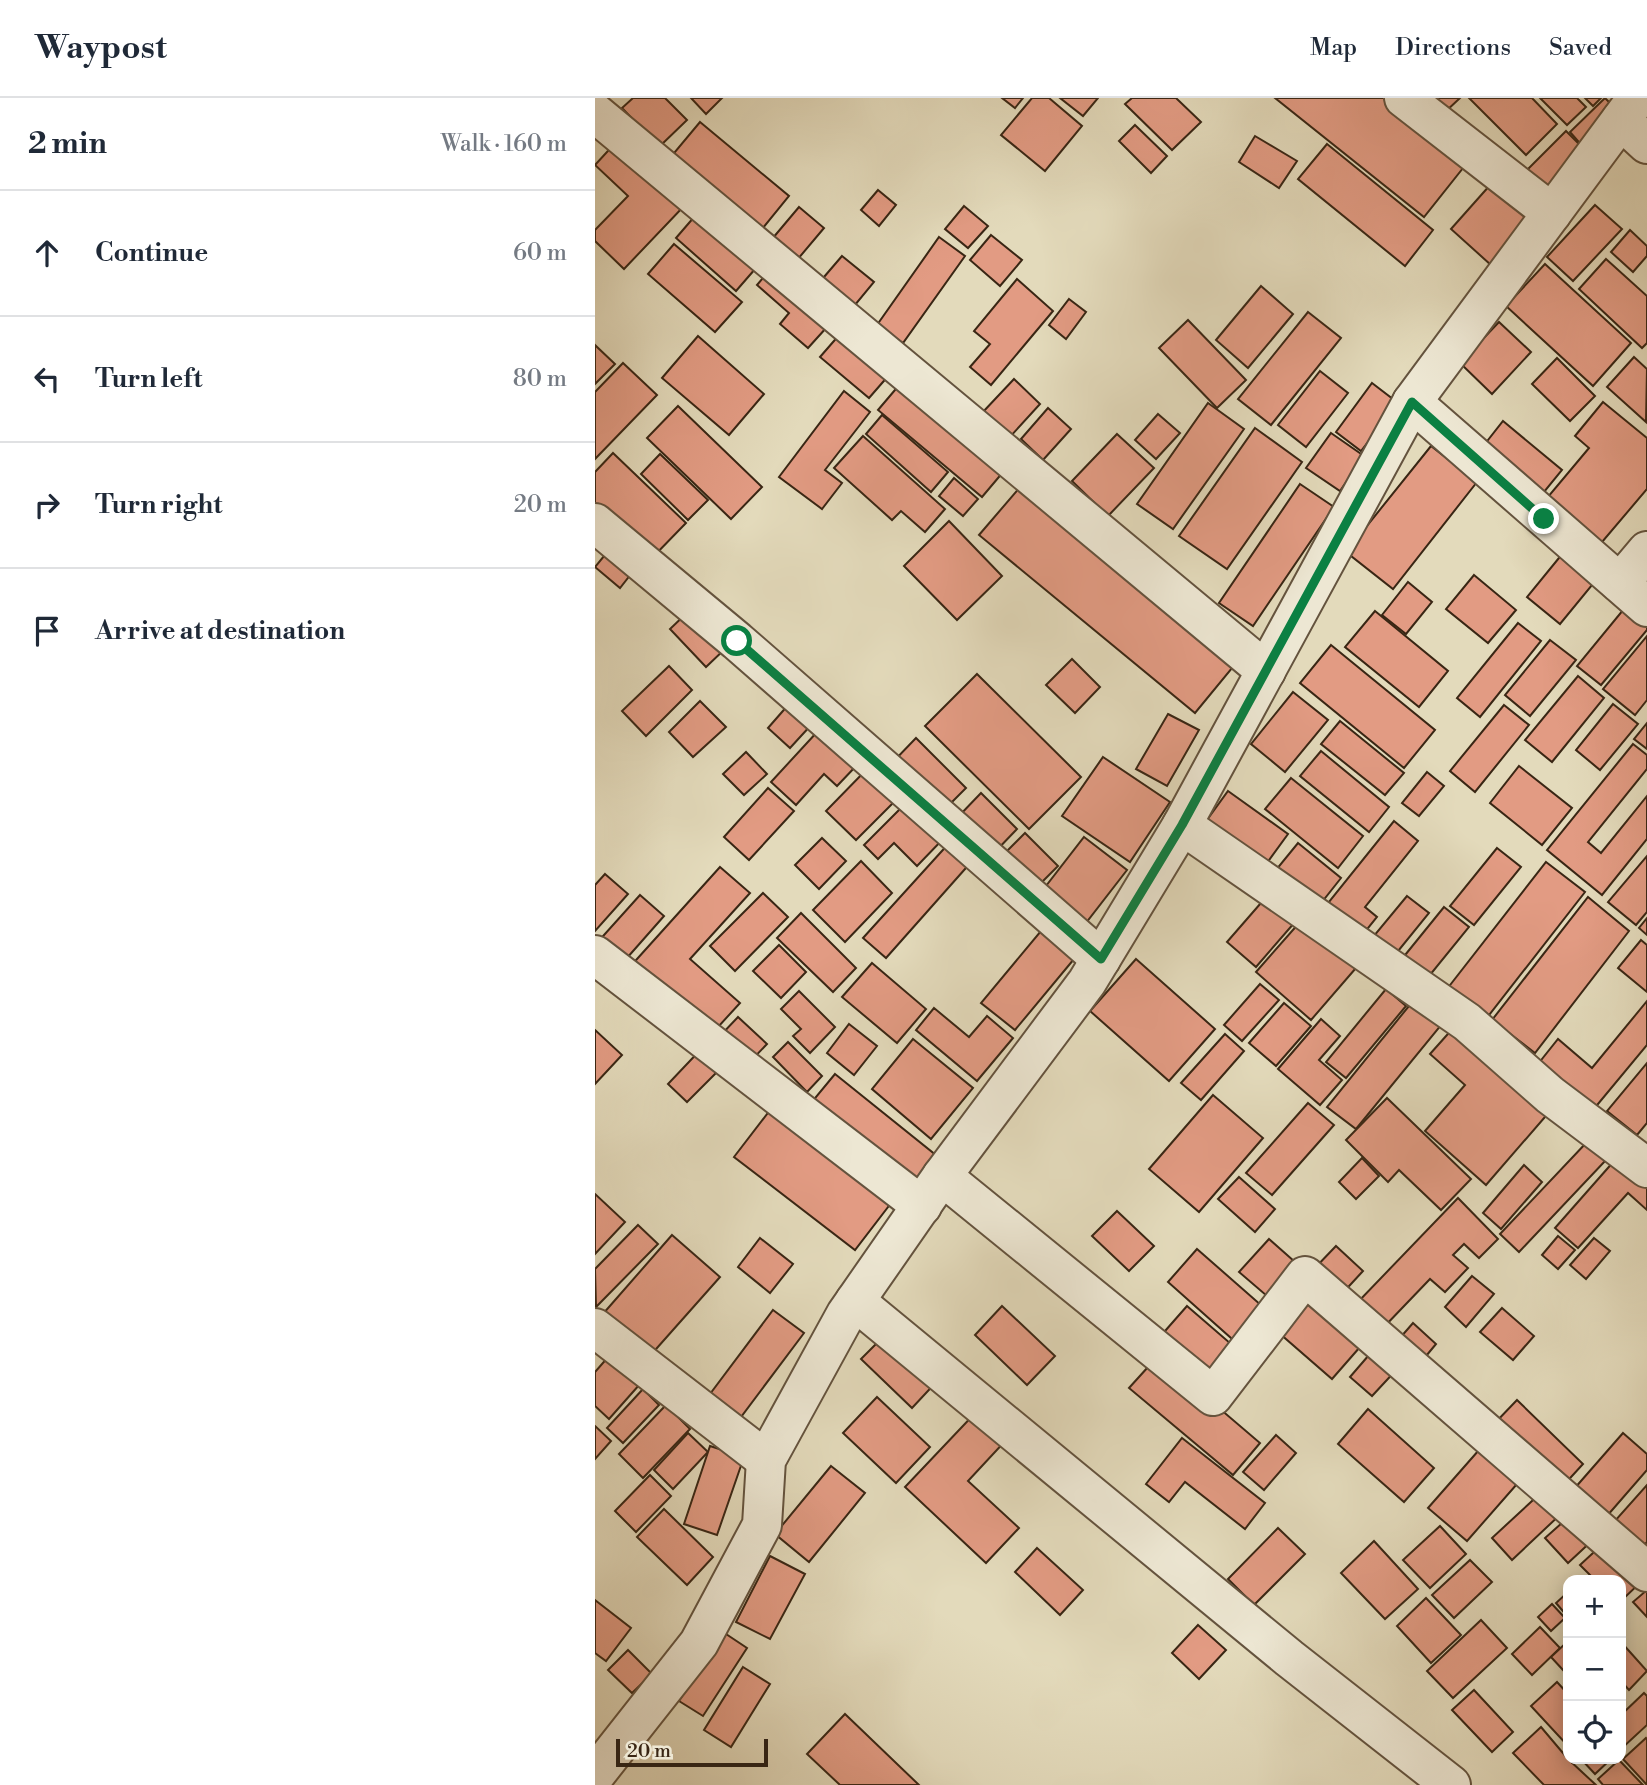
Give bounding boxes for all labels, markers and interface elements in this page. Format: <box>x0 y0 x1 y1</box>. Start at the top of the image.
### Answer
text: Waypost <box>35 28 167 69</box>
text: Map <box>1310 33 1357 63</box>
text: Directions <box>1395 33 1511 63</box>
text: Saved <box>1549 33 1612 63</box>
text: 2 min <box>28 125 107 163</box>
text: Walk · 160 m <box>441 130 567 158</box>
icon: ahead <box>28 234 66 272</box>
text: Continue <box>95 237 208 269</box>
text: 60 m <box>513 239 567 267</box>
icon: left <box>28 360 66 398</box>
text: Turn left <box>95 363 203 395</box>
text: 80 m <box>513 365 567 393</box>
icon: right <box>28 486 66 524</box>
text: Turn right <box>95 489 223 521</box>
text: 20 m <box>514 491 567 519</box>
route end <box>1528 503 1559 534</box>
icon: arrive <box>28 612 66 650</box>
text: Arrive at destination <box>95 615 345 647</box>
route start <box>721 625 752 656</box>
map controls <box>1563 1575 1626 1764</box>
button: + <box>1563 1575 1626 1638</box>
button: − <box>1563 1638 1626 1701</box>
button: locate <box>1563 1701 1626 1764</box>
scale bar <box>616 1736 768 1768</box>
text: 20 m <box>627 1739 671 1763</box>

